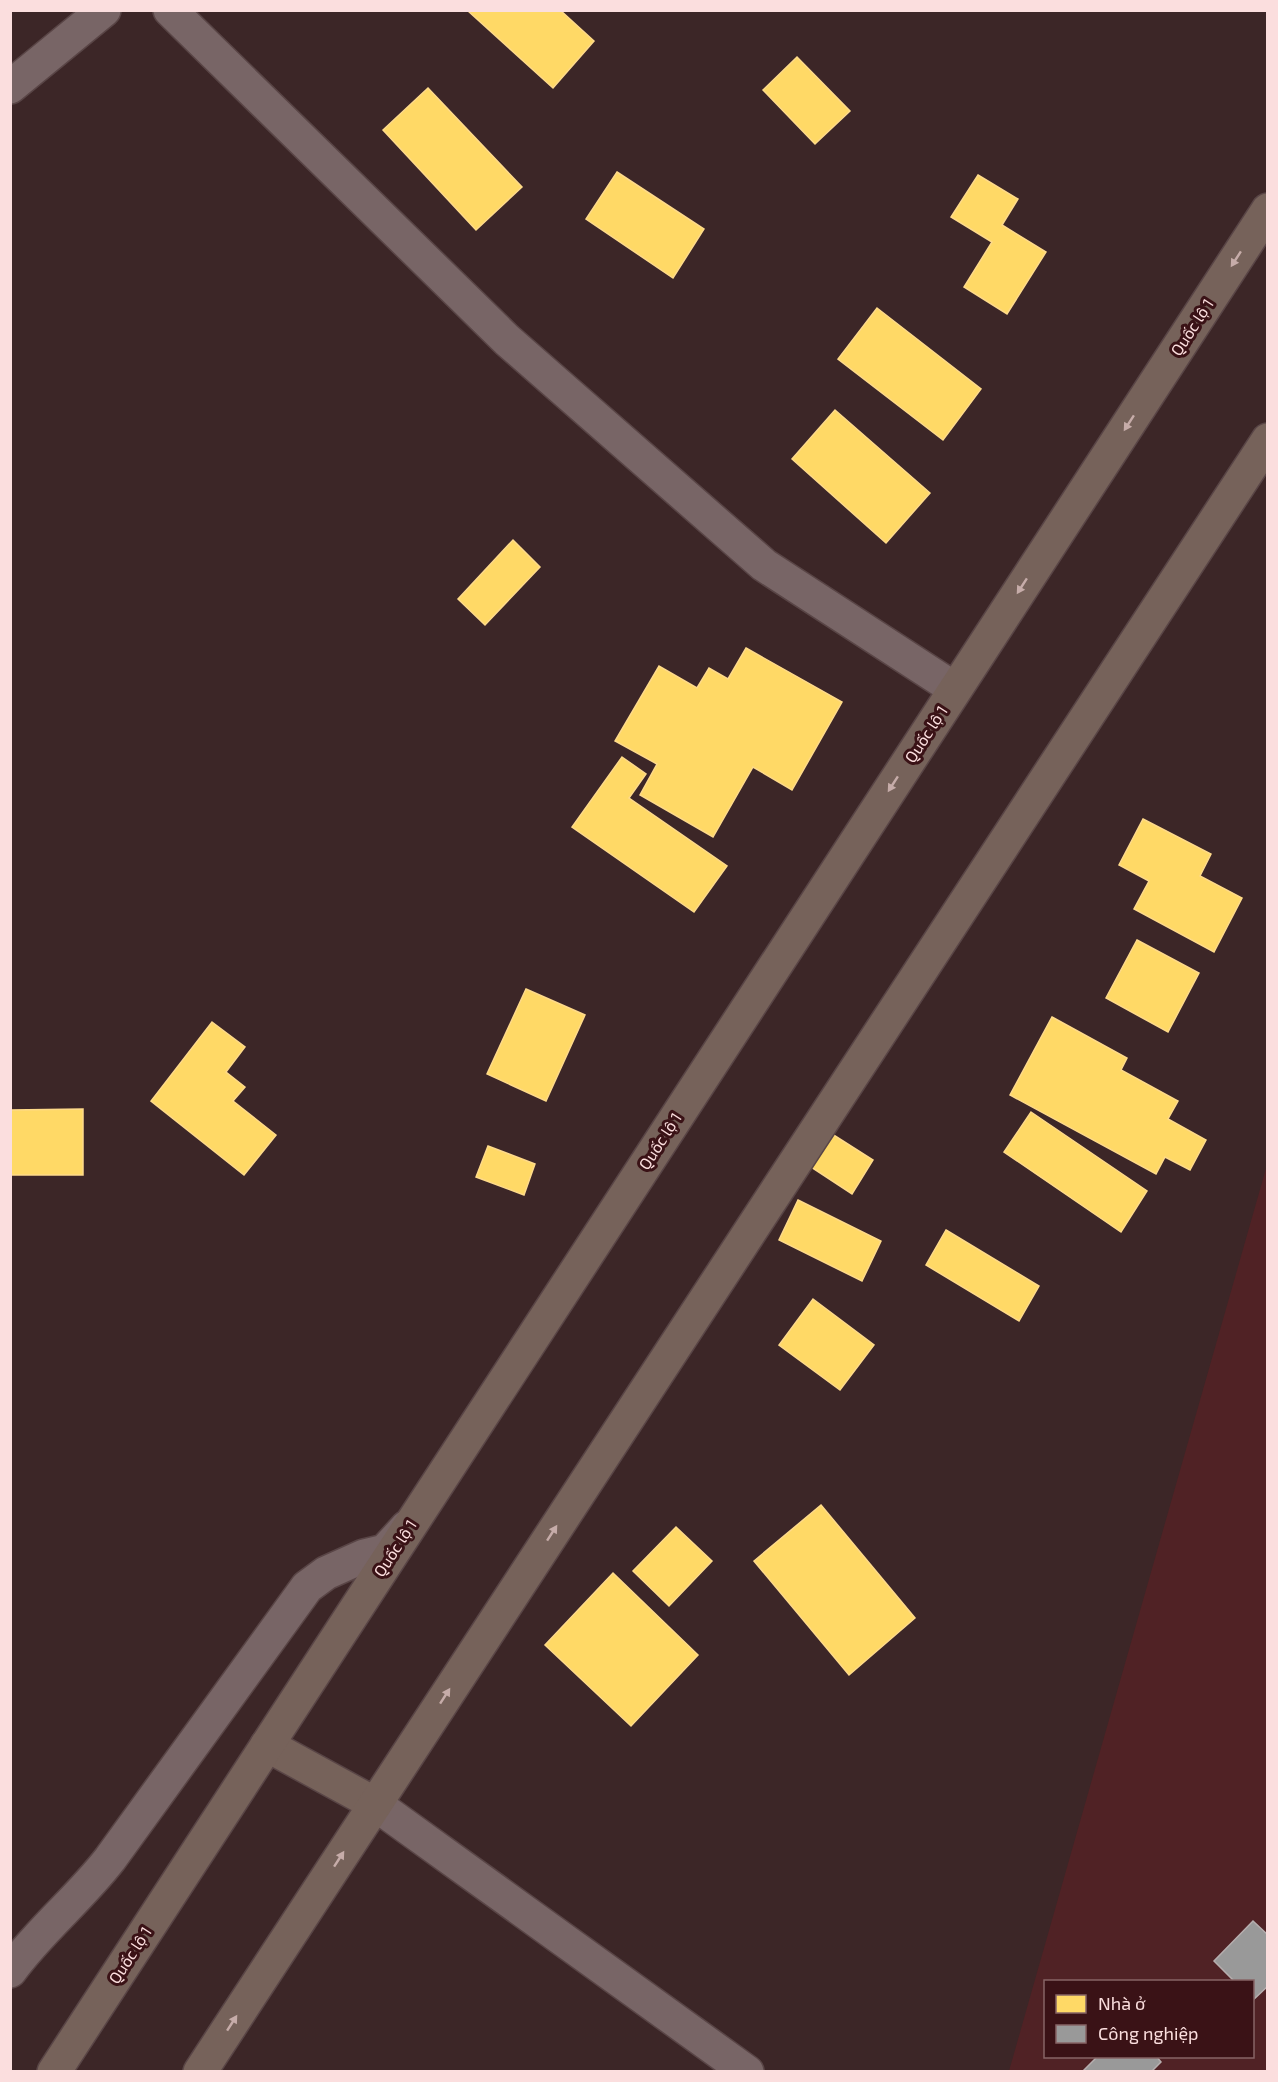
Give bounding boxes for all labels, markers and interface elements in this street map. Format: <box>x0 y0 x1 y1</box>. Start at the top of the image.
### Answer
one-way arrow <box>1230 251 1241 268</box>
street label: Quốc lộ 1 <box>1166 295 1218 359</box>
one-way arrow <box>1123 414 1135 430</box>
one-way arrow <box>1017 578 1028 594</box>
street label: Quốc lộ 1 <box>900 702 952 766</box>
one-way arrow <box>887 776 899 792</box>
street label: Quốc lộ 1 <box>634 1109 686 1173</box>
street label: Quốc lộ 1 <box>369 1516 421 1580</box>
one-way arrow <box>546 1525 557 1541</box>
one-way arrow <box>440 1688 451 1704</box>
one-way arrow <box>333 1851 344 1868</box>
street label: Quốc lộ 1 <box>104 1923 156 1987</box>
legend <box>1044 1980 1254 2058</box>
text: Nhà ở <box>1098 1992 1146 2014</box>
one-way arrow <box>226 2014 237 2031</box>
text: Công nghiệp <box>1098 2022 1199 2044</box>

